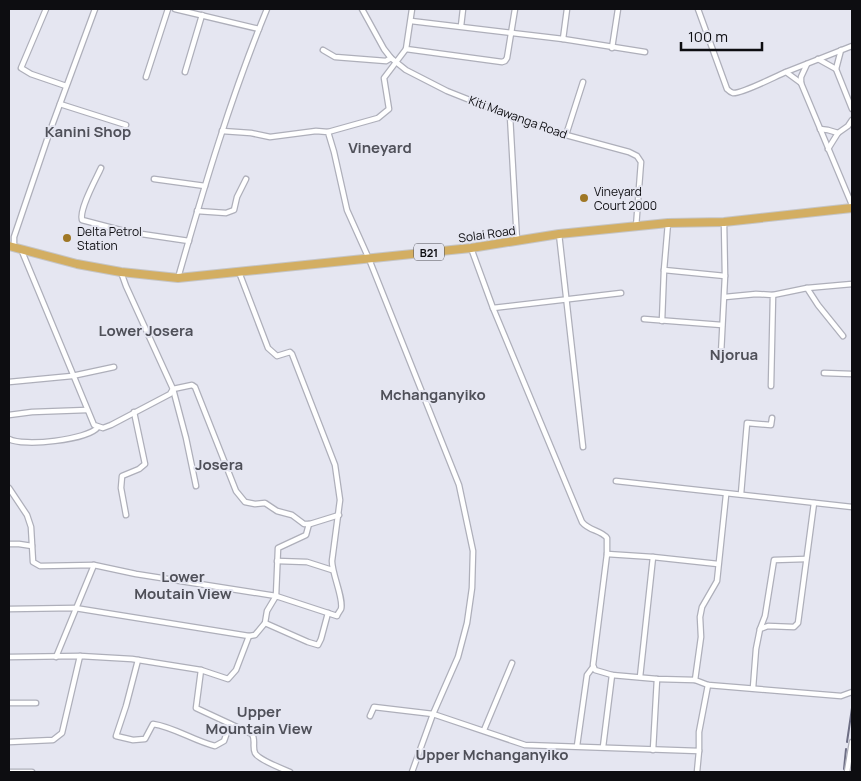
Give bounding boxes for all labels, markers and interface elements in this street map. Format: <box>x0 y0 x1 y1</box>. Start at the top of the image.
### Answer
scale bar <box>681 20 762 52</box>
text: 100 m <box>688 26 728 47</box>
street label: Kiti Mawanga Road <box>466 91 570 143</box>
district label: Kanini Shop <box>45 121 131 142</box>
district label: Vineyard <box>348 137 412 158</box>
place label: Vineyard Court 2000 <box>594 183 657 214</box>
marker: Vineyard Court 2000 <box>578 192 590 204</box>
street label: Solai Road <box>457 222 517 246</box>
place label: Delta Petrol Station <box>77 223 142 254</box>
marker: Delta Petrol Station <box>61 232 73 244</box>
road number: B21 <box>414 243 444 260</box>
district label: Lower Josera <box>99 320 193 341</box>
district label: Njorua <box>710 344 758 365</box>
district label: Mchanganyiko <box>380 384 486 405</box>
district label: Josera <box>195 454 243 475</box>
district label: Lower Moutain View <box>134 566 232 604</box>
district label: Upper Mountain View <box>206 701 312 739</box>
district label: Upper Mchanganyiko <box>416 744 568 765</box>

